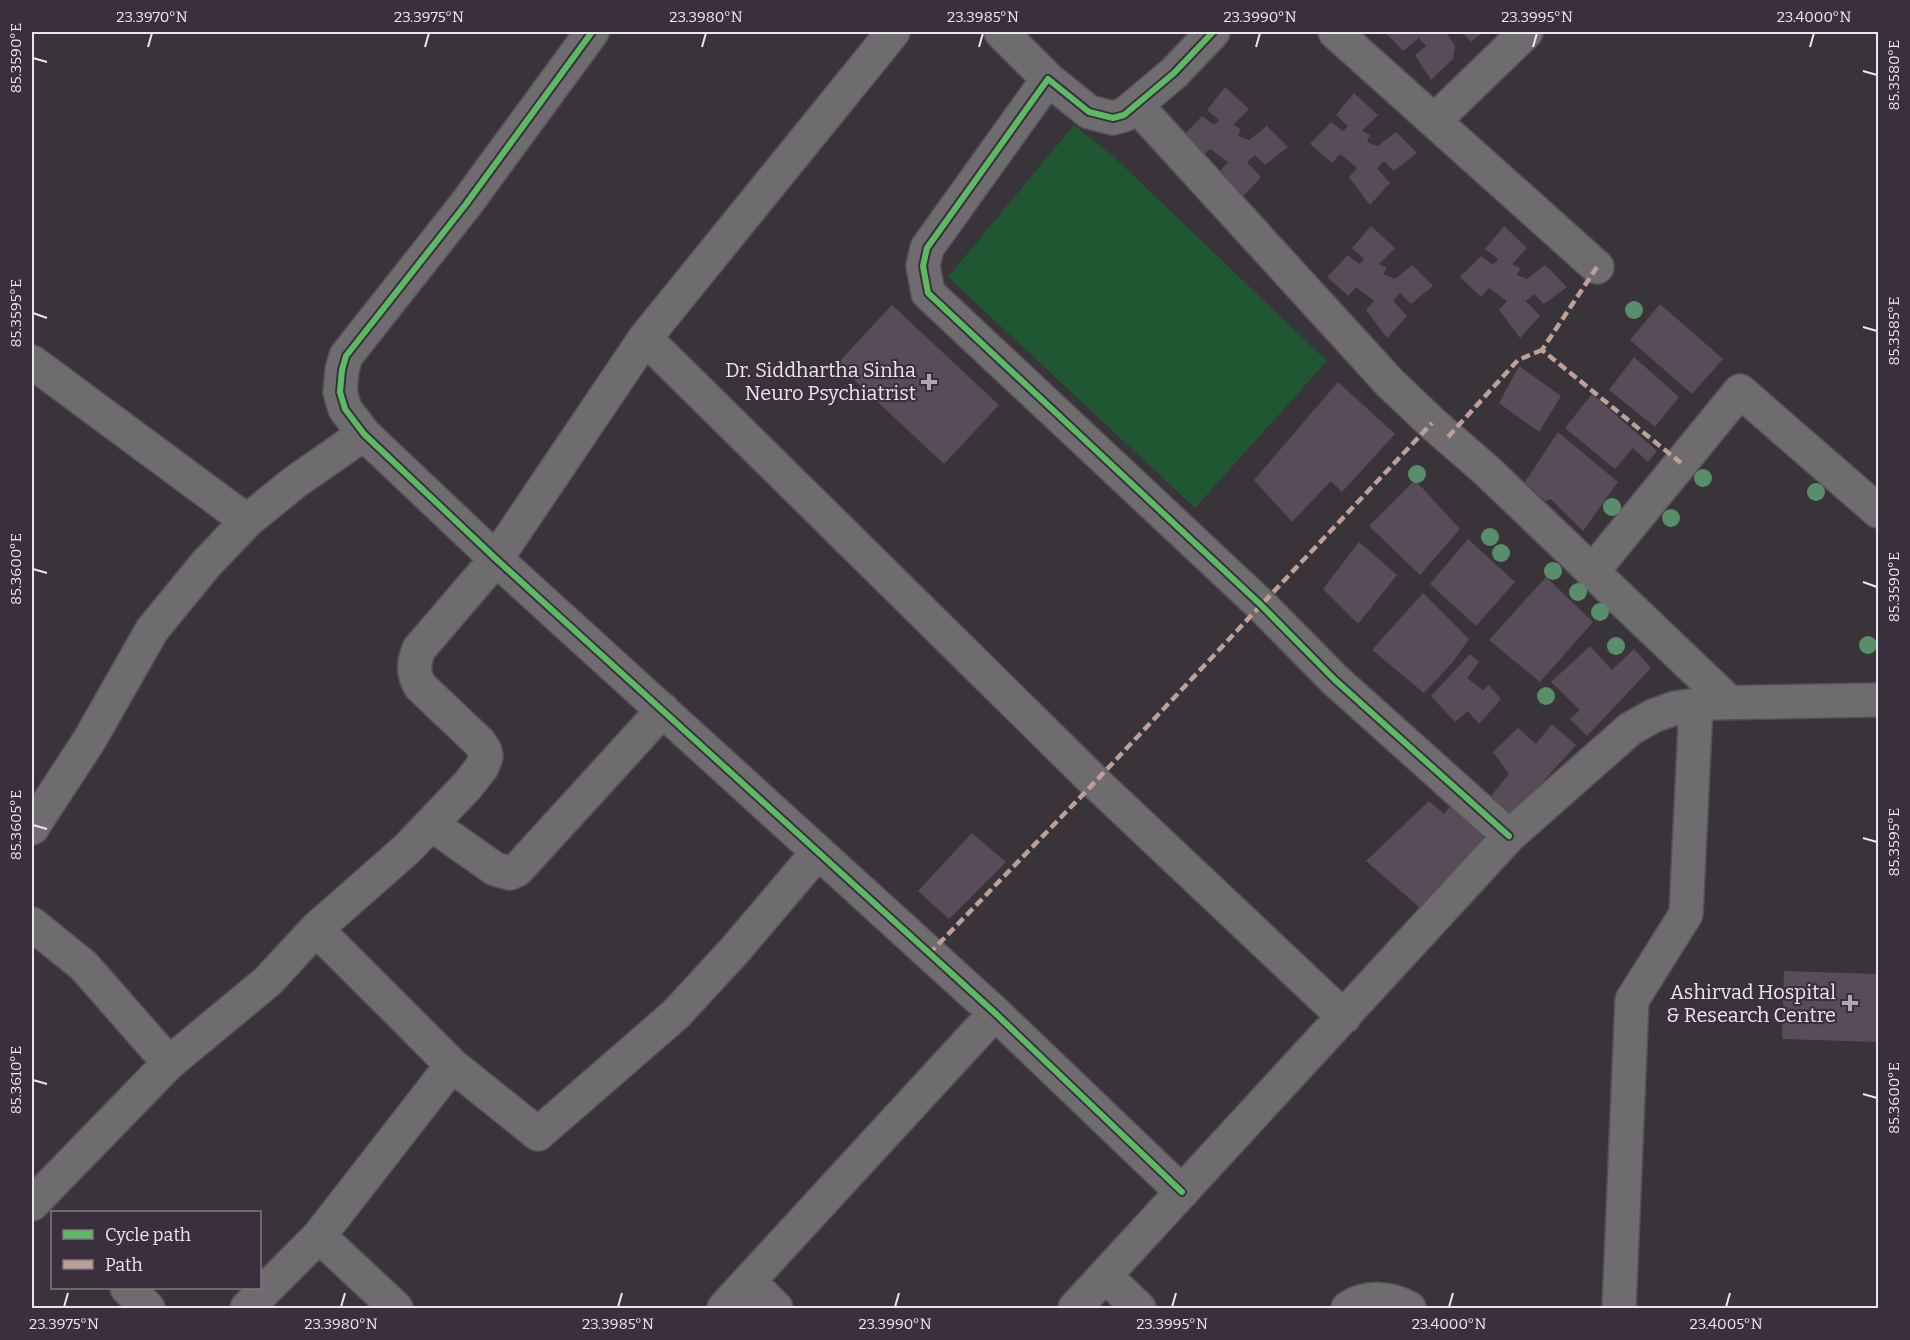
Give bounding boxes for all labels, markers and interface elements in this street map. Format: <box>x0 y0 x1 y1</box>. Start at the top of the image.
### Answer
text: 23.3970°N <box>116 8 188 26</box>
text: 23.3975°N <box>394 8 464 26</box>
text: 23.3980°N <box>669 8 743 26</box>
text: 23.3985°N <box>947 8 1019 26</box>
text: 23.3990°N <box>1223 8 1297 26</box>
text: 23.3995°N <box>1501 8 1573 26</box>
text: 23.4000°N <box>1777 8 1851 26</box>
text: 85.3590°E <box>7 23 25 93</box>
text: 85.3580°E <box>1885 40 1903 110</box>
text: 85.3595°E <box>7 279 25 347</box>
text: 85.3585°E <box>1885 296 1903 366</box>
place label: Dr. Siddhartha Sinha Neuro Psychiatrist <box>725 358 916 405</box>
marker: Dr. Siddhartha Sinha Neuro Psychiatrist <box>920 373 938 391</box>
text: 85.3600°E <box>7 533 25 605</box>
text: 85.3590°E <box>1885 552 1903 622</box>
text: 85.3605°E <box>7 790 25 860</box>
text: 85.3595°E <box>1885 808 1903 876</box>
place label: Ashirvad Hospital & Research Centre <box>1666 980 1836 1027</box>
marker: Ashirvad Hospital & Research Centre <box>1841 994 1859 1012</box>
text: 85.3610°E <box>7 1046 25 1114</box>
text: 85.3600°E <box>1885 1062 1903 1134</box>
legend <box>51 1211 261 1289</box>
text: Cycle path <box>105 1224 191 1246</box>
text: Path <box>105 1254 143 1276</box>
text: 23.3975°N <box>29 1315 99 1333</box>
text: 23.3980°N <box>304 1315 378 1333</box>
text: 23.3985°N <box>582 1315 654 1333</box>
text: 23.3990°N <box>858 1315 932 1333</box>
text: 23.3995°N <box>1136 1315 1208 1333</box>
text: 23.4000°N <box>1412 1315 1486 1333</box>
text: 23.4005°N <box>1689 1315 1763 1333</box>

